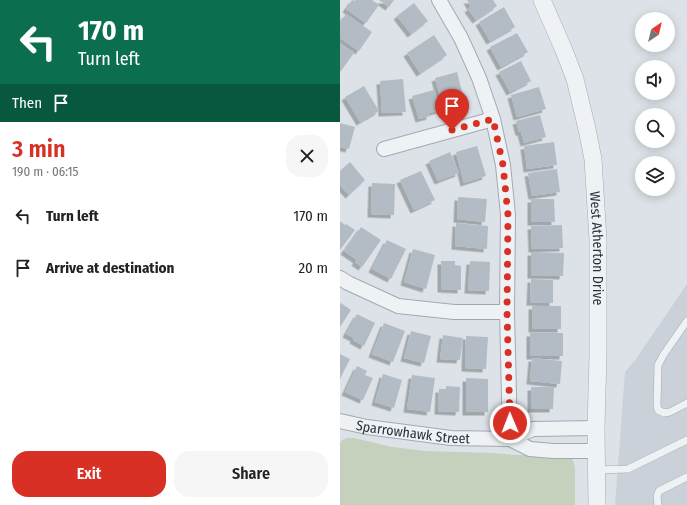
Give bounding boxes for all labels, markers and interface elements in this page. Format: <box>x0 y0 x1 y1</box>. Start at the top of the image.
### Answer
north arrow <box>635 12 675 52</box>
map controls <box>635 12 675 196</box>
text: 170 m <box>78 14 144 47</box>
icon: left <box>12 16 64 68</box>
text: Turn left <box>78 48 140 70</box>
button: sound <box>635 60 675 100</box>
pin <box>435 89 469 130</box>
icon: arrive <box>50 92 72 114</box>
text: Then <box>12 94 42 112</box>
icon: arrive <box>441 95 463 117</box>
button: search <box>635 108 675 148</box>
text: 3 min <box>12 135 66 163</box>
button: close <box>286 135 328 177</box>
button: layers <box>635 156 675 196</box>
text: 190 m · 06:15 <box>12 164 79 179</box>
street label: West Atherton Drive <box>586 191 606 305</box>
icon: left <box>12 205 34 227</box>
text: Turn left <box>46 207 99 225</box>
text: 170 m <box>293 207 328 225</box>
icon: arrive <box>12 257 34 279</box>
text: Arrive at destination <box>46 259 174 277</box>
text: 20 m <box>299 259 328 277</box>
position arrow <box>489 402 531 444</box>
street label: Sparrowhawk Street <box>354 417 471 447</box>
button: Exit <box>12 451 166 497</box>
button: Share <box>174 451 328 497</box>

